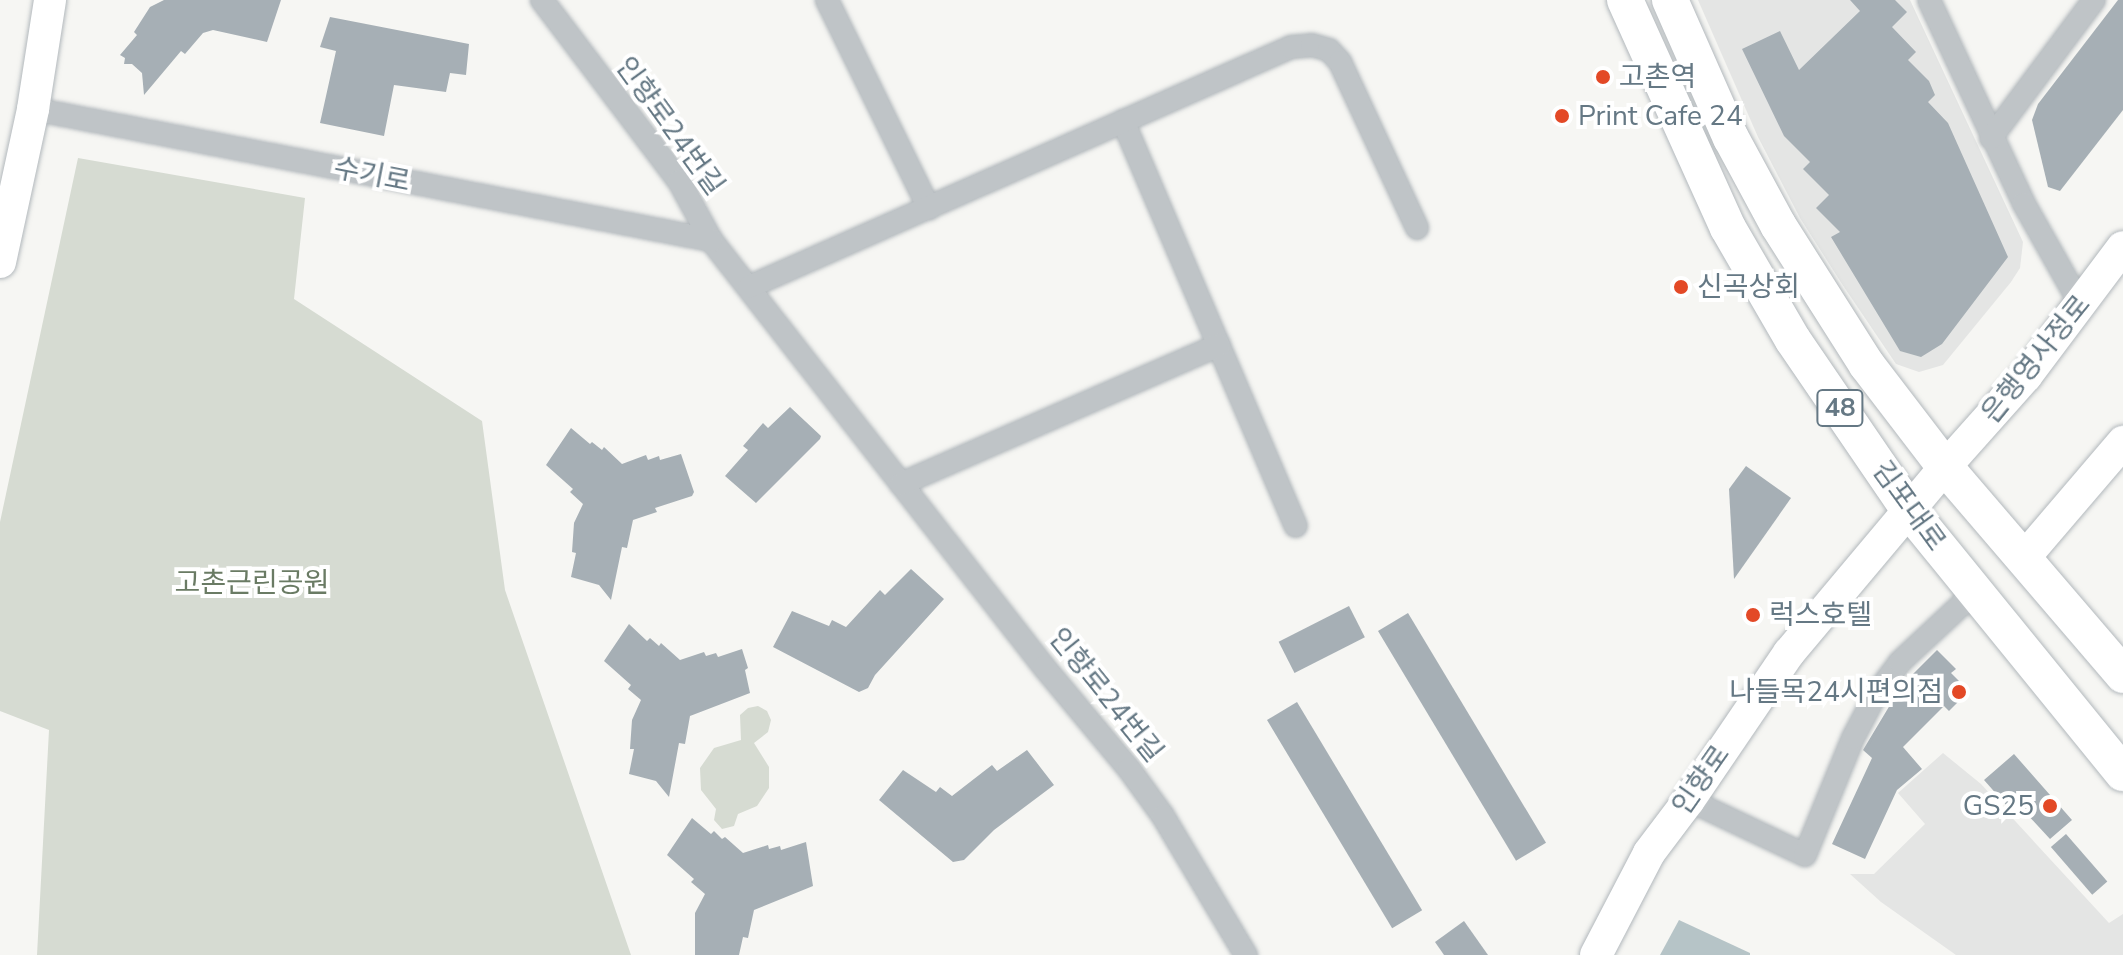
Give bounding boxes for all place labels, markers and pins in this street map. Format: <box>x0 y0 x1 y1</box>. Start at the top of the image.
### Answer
place label: 고촌역 <box>1619 60 1696 94</box>
marker: 고촌역 <box>1594 68 1612 86</box>
place label: Print Cafe 24 <box>1578 99 1743 133</box>
marker: Print Cafe 24 <box>1553 107 1571 125</box>
place label: 신곡상회 <box>1697 270 1800 304</box>
marker: 신곡상회 <box>1672 278 1690 296</box>
place label: 럭스호텔 <box>1769 598 1872 632</box>
marker: 럭스호텔 <box>1744 606 1762 624</box>
place label: 나들목24시편의점 <box>1729 675 1943 709</box>
marker: 나들목24시편의점 <box>1950 683 1968 701</box>
place label: GS25 <box>1963 789 2034 823</box>
marker: GS25 <box>2041 797 2059 815</box>

